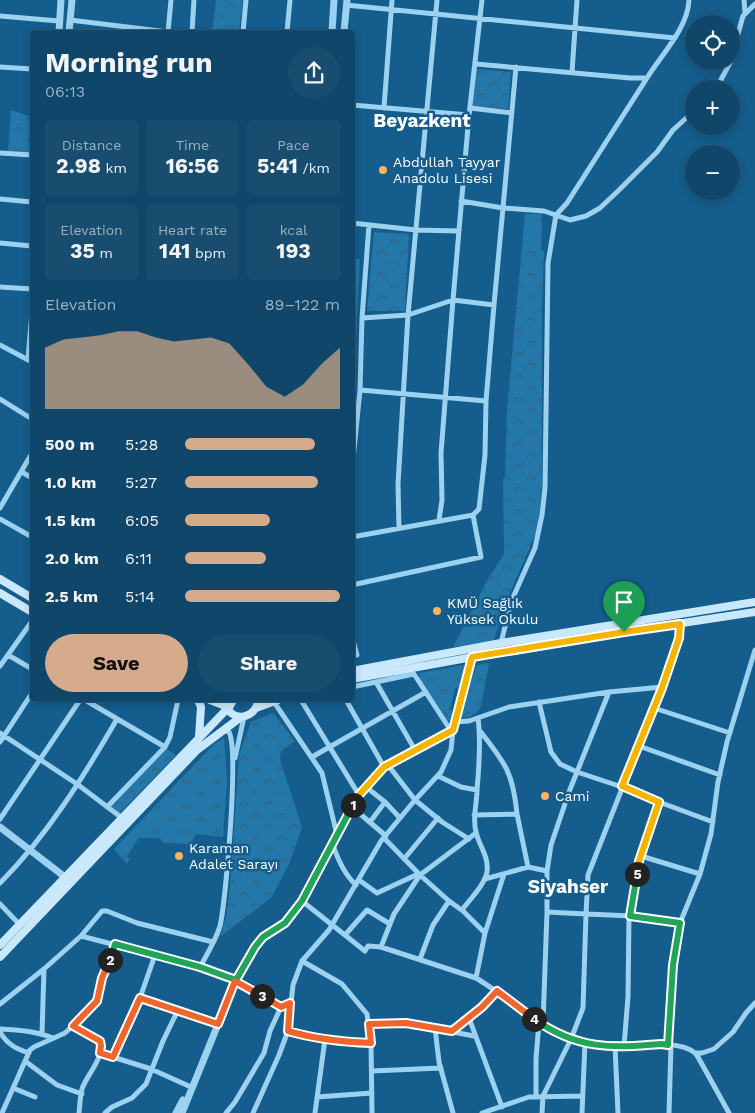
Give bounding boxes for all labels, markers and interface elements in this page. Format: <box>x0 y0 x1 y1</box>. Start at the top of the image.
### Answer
map controls <box>685 15 740 200</box>
button: locate <box>685 15 740 70</box>
text: Morning run <box>45 46 213 79</box>
button: share <box>288 47 340 99</box>
button: + <box>685 80 740 135</box>
text: 06:13 <box>45 82 85 101</box>
district label: Beyazkent <box>373 109 471 132</box>
text: Distance <box>62 137 121 153</box>
text: Time <box>176 137 209 153</box>
text: Pace <box>277 137 310 153</box>
button: − <box>685 145 740 200</box>
text: 2.98 <box>56 153 101 178</box>
text: 16:56 <box>166 153 219 178</box>
text: 5:41 <box>257 153 298 178</box>
place label: Abdullah Tayyar Anadolu Lisesi <box>393 154 501 186</box>
text: km <box>101 160 127 176</box>
text: /km <box>298 160 330 176</box>
marker: Abdullah Tayyar Anadolu Lisesi <box>377 164 389 176</box>
text: Elevation <box>60 222 123 238</box>
text: Heart rate <box>158 222 227 238</box>
text: kcal <box>280 222 307 238</box>
text: 35 <box>70 238 95 263</box>
text: 141 <box>159 238 190 263</box>
text: 193 <box>276 238 311 263</box>
text: m <box>95 245 113 261</box>
text: bpm <box>190 245 226 261</box>
text: Elevation <box>45 295 116 314</box>
text: 89–122 m <box>265 295 340 314</box>
text: 500 m <box>45 435 95 454</box>
text: 5:28 <box>125 435 158 454</box>
text: 1.0 km <box>45 473 96 492</box>
text: 5:27 <box>125 473 157 492</box>
text: 1.5 km <box>45 511 95 530</box>
text: 6:05 <box>125 511 159 530</box>
text: 2.0 km <box>45 549 99 568</box>
text: 6:11 <box>125 549 152 568</box>
pin <box>603 581 645 632</box>
text: 2.5 km <box>45 587 98 606</box>
text: 5:14 <box>125 587 155 606</box>
icon: arrive <box>610 588 638 616</box>
place label: KMÜ Sağlık Yüksek Okulu <box>447 595 538 627</box>
marker: KMÜ Sağlık Yüksek Okulu <box>431 605 443 617</box>
button: Save <box>45 634 188 692</box>
button: Share <box>198 634 340 692</box>
place label: Cami <box>555 788 590 804</box>
marker: Cami <box>539 790 551 802</box>
pin: 1 <box>340 792 366 818</box>
text: 1 <box>350 797 357 813</box>
place label: Karaman Adalet Sarayı <box>189 840 278 872</box>
marker: Karaman Adalet Sarayı <box>173 850 185 862</box>
pin: 5 <box>624 862 650 886</box>
text: 5 <box>633 866 642 882</box>
district label: Siyahser <box>528 875 609 898</box>
pin: 2 <box>98 948 122 972</box>
text: 2 <box>106 952 115 968</box>
pin: 3 <box>250 984 274 1008</box>
text: 3 <box>258 988 267 1004</box>
pin: 4 <box>522 1006 546 1032</box>
text: 4 <box>530 1011 539 1027</box>

